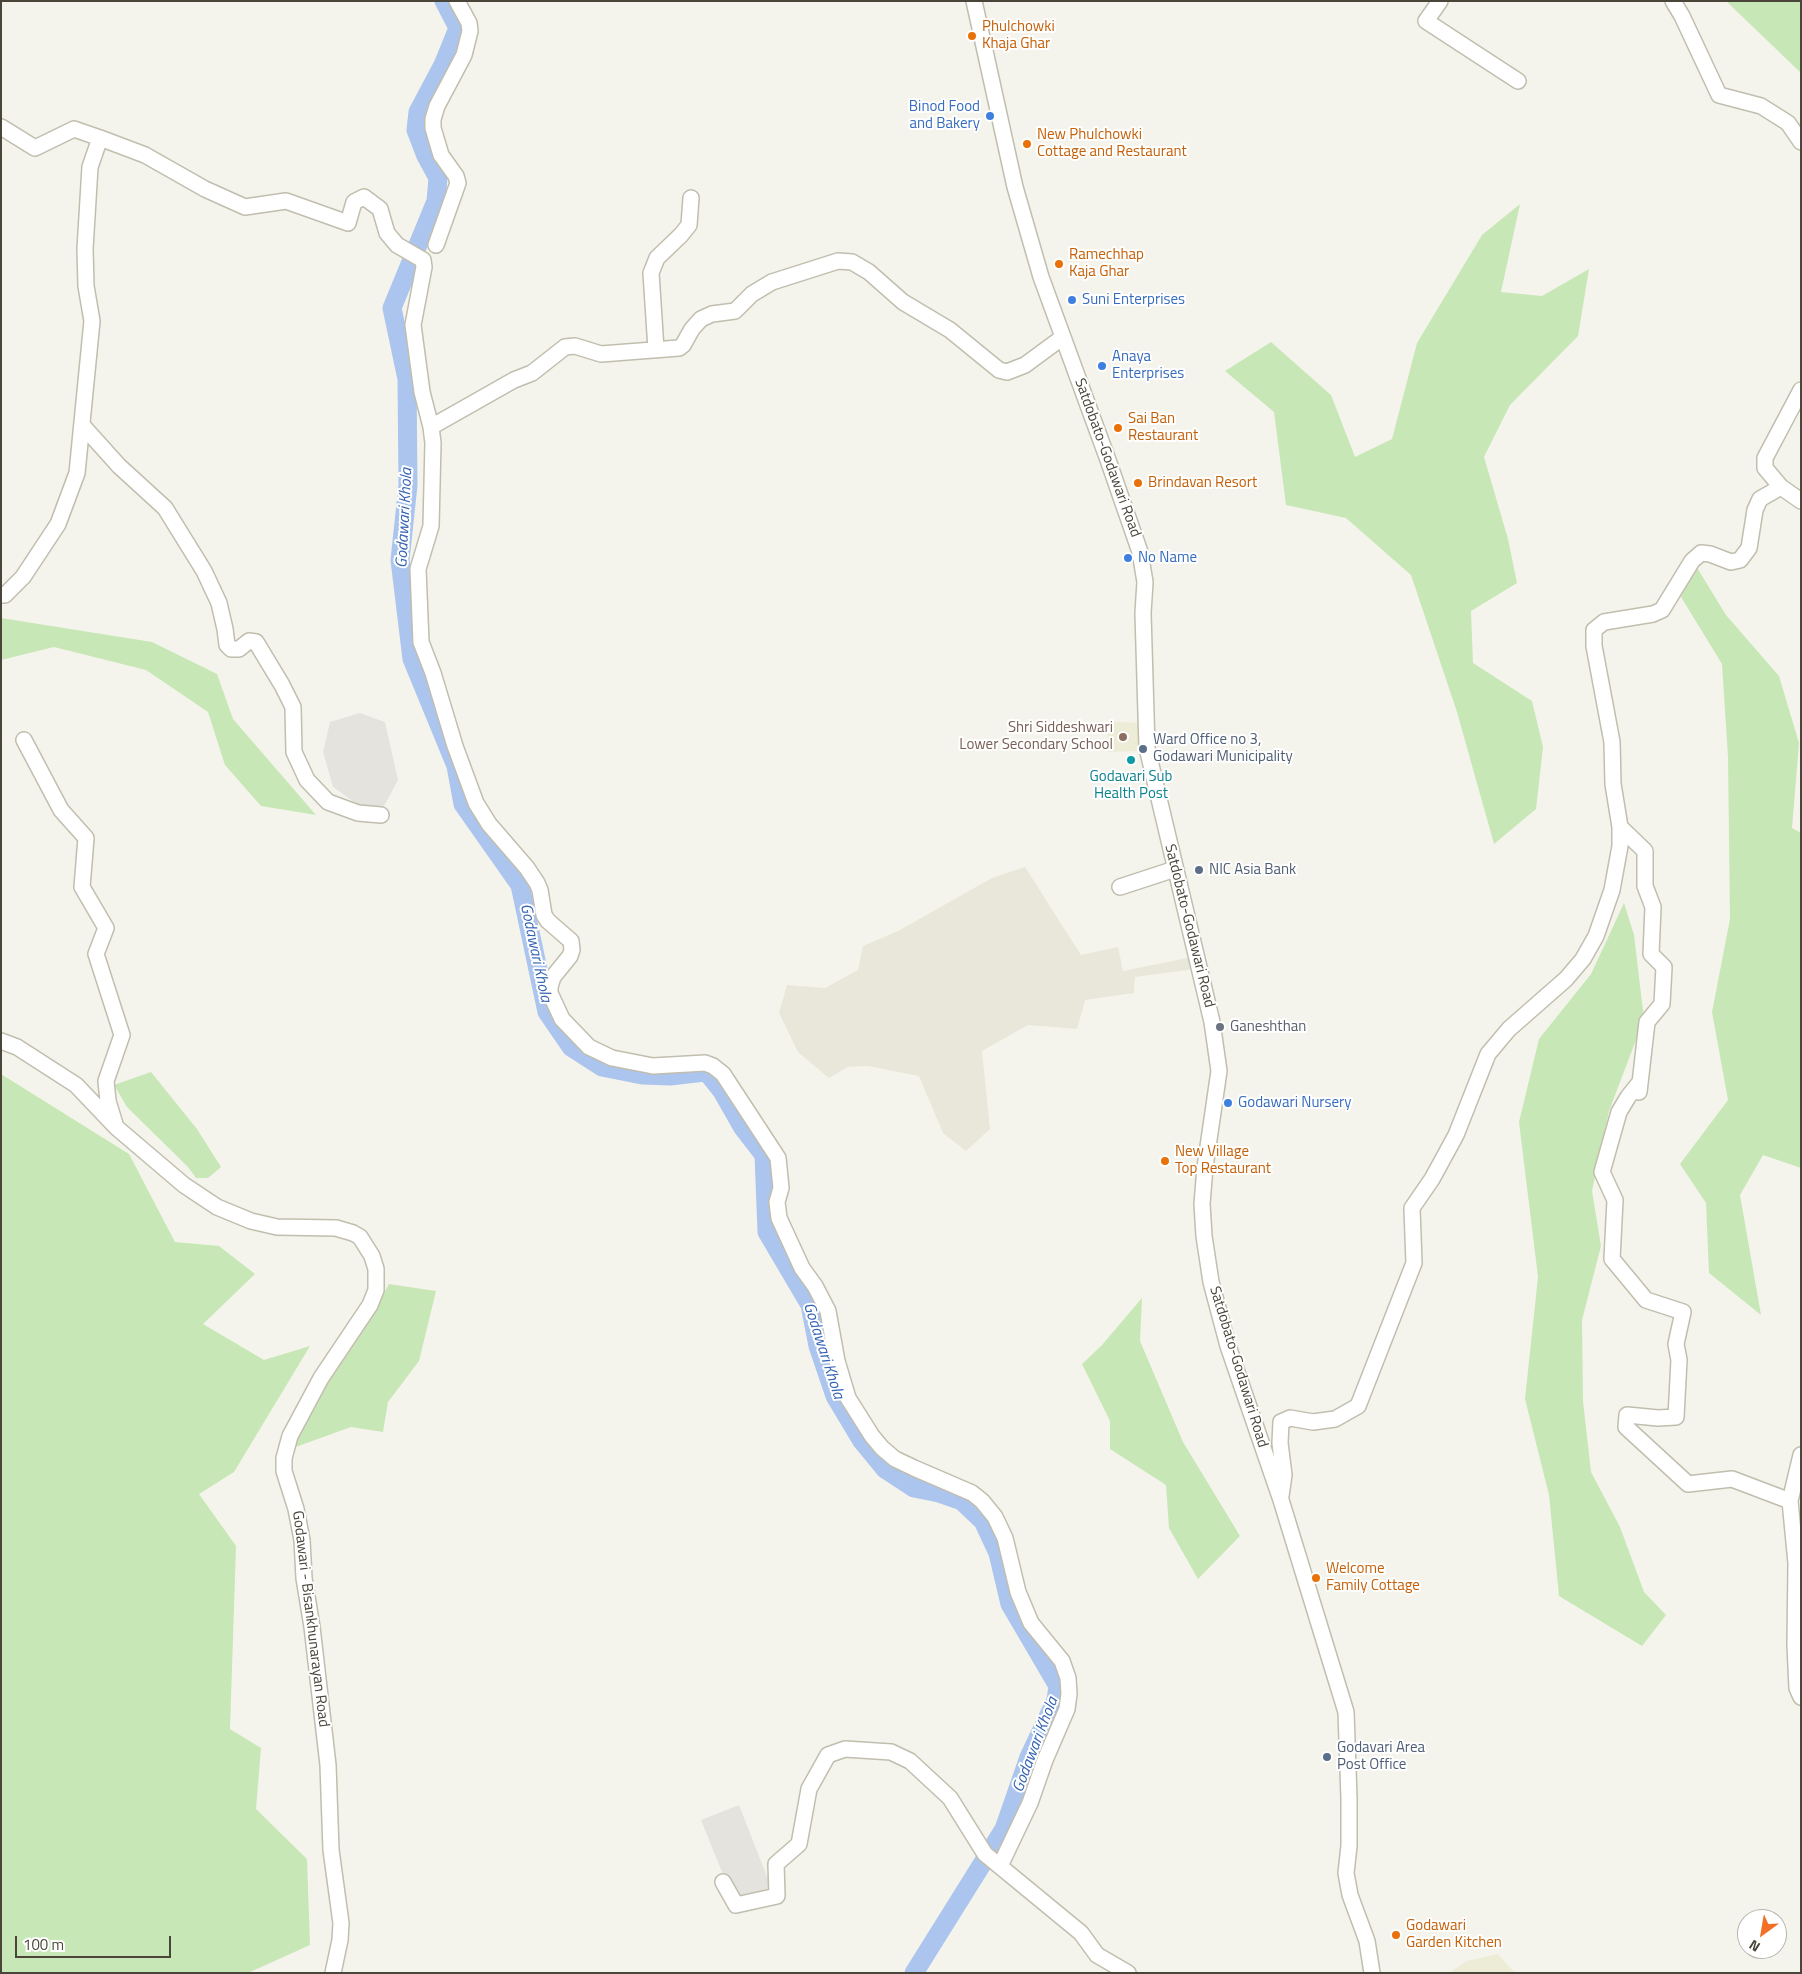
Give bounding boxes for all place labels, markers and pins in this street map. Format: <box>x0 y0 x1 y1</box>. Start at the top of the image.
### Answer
place label: Phulchowki Khaja Ghar <box>982 18 1055 53</box>
marker: Phulchowki Khaja Ghar <box>966 30 978 42</box>
place label: Binod Food and Bakery <box>909 98 980 133</box>
marker: Binod Food and Bakery <box>984 110 996 122</box>
place label: New Phulchowki Cottage and Restaurant <box>1037 126 1187 161</box>
marker: New Phulchowki Cottage and Restaurant <box>1021 138 1033 150</box>
place label: Ramechhap Kaja Ghar <box>1069 246 1144 281</box>
marker: Ramechhap Kaja Ghar <box>1053 258 1065 270</box>
place label: Suni Enterprises <box>1082 291 1185 309</box>
marker: Suni Enterprises <box>1066 294 1078 306</box>
place label: Anaya Enterprises <box>1112 348 1184 383</box>
marker: Anaya Enterprises <box>1096 360 1108 372</box>
place label: Sai Ban Restaurant <box>1128 410 1198 445</box>
marker: Sai Ban Restaurant <box>1112 422 1124 434</box>
place label: Brindavan Resort <box>1148 474 1257 492</box>
marker: Brindavan Resort <box>1132 477 1144 489</box>
place label: No Name <box>1138 549 1197 567</box>
marker: No Name <box>1122 552 1134 564</box>
place label: Shri Siddeshwari Lower Secondary School <box>959 719 1113 754</box>
marker: Shri Siddeshwari Lower Secondary School <box>1117 731 1129 743</box>
place label: Ward Office no 3, Godawari Municipality <box>1153 731 1293 766</box>
marker: Ward Office no 3, Godawari Municipality <box>1137 743 1149 755</box>
marker: Godavari Sub Health Post <box>1125 754 1137 766</box>
place label: Godavari Sub Health Post <box>1090 768 1172 803</box>
place label: NIC Asia Bank <box>1209 861 1296 879</box>
marker: NIC Asia Bank <box>1193 864 1205 876</box>
place label: Ganeshthan <box>1230 1018 1306 1036</box>
marker: Ganeshthan <box>1214 1021 1226 1033</box>
place label: Godawari Nursery <box>1238 1094 1352 1112</box>
marker: Godawari Nursery <box>1222 1097 1234 1109</box>
place label: New Village Top Restaurant <box>1175 1143 1271 1178</box>
marker: New Village Top Restaurant <box>1159 1155 1171 1167</box>
place label: Welcome Family Cottage <box>1326 1560 1420 1595</box>
marker: Welcome Family Cottage <box>1310 1572 1322 1584</box>
place label: Godavari Area Post Office <box>1337 1739 1425 1774</box>
marker: Godavari Area Post Office <box>1321 1751 1333 1763</box>
place label: Godawari Garden Kitchen <box>1406 1917 1502 1952</box>
marker: Godawari Garden Kitchen <box>1390 1929 1402 1941</box>

